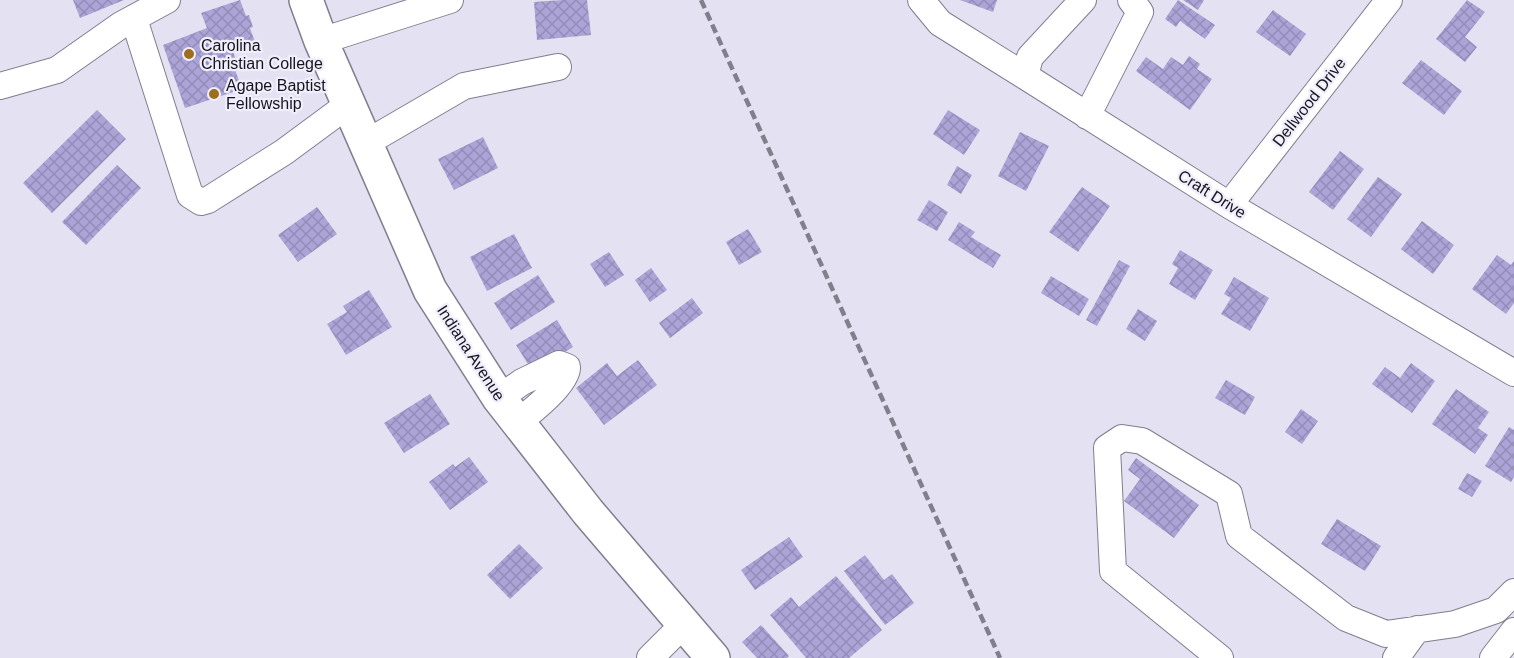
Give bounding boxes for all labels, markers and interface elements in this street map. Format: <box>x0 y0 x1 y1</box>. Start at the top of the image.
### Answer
place label: Carolina Christian College <box>201 37 323 72</box>
marker: Carolina Christian College <box>182 47 196 61</box>
street label: Dellwood Drive <box>1269 54 1349 150</box>
place label: Agape Baptist Fellowship <box>226 77 326 112</box>
marker: Agape Baptist Fellowship <box>207 87 221 101</box>
street label: Craft Drive <box>1175 167 1249 222</box>
street label: Indiana Avenue <box>434 302 508 404</box>

